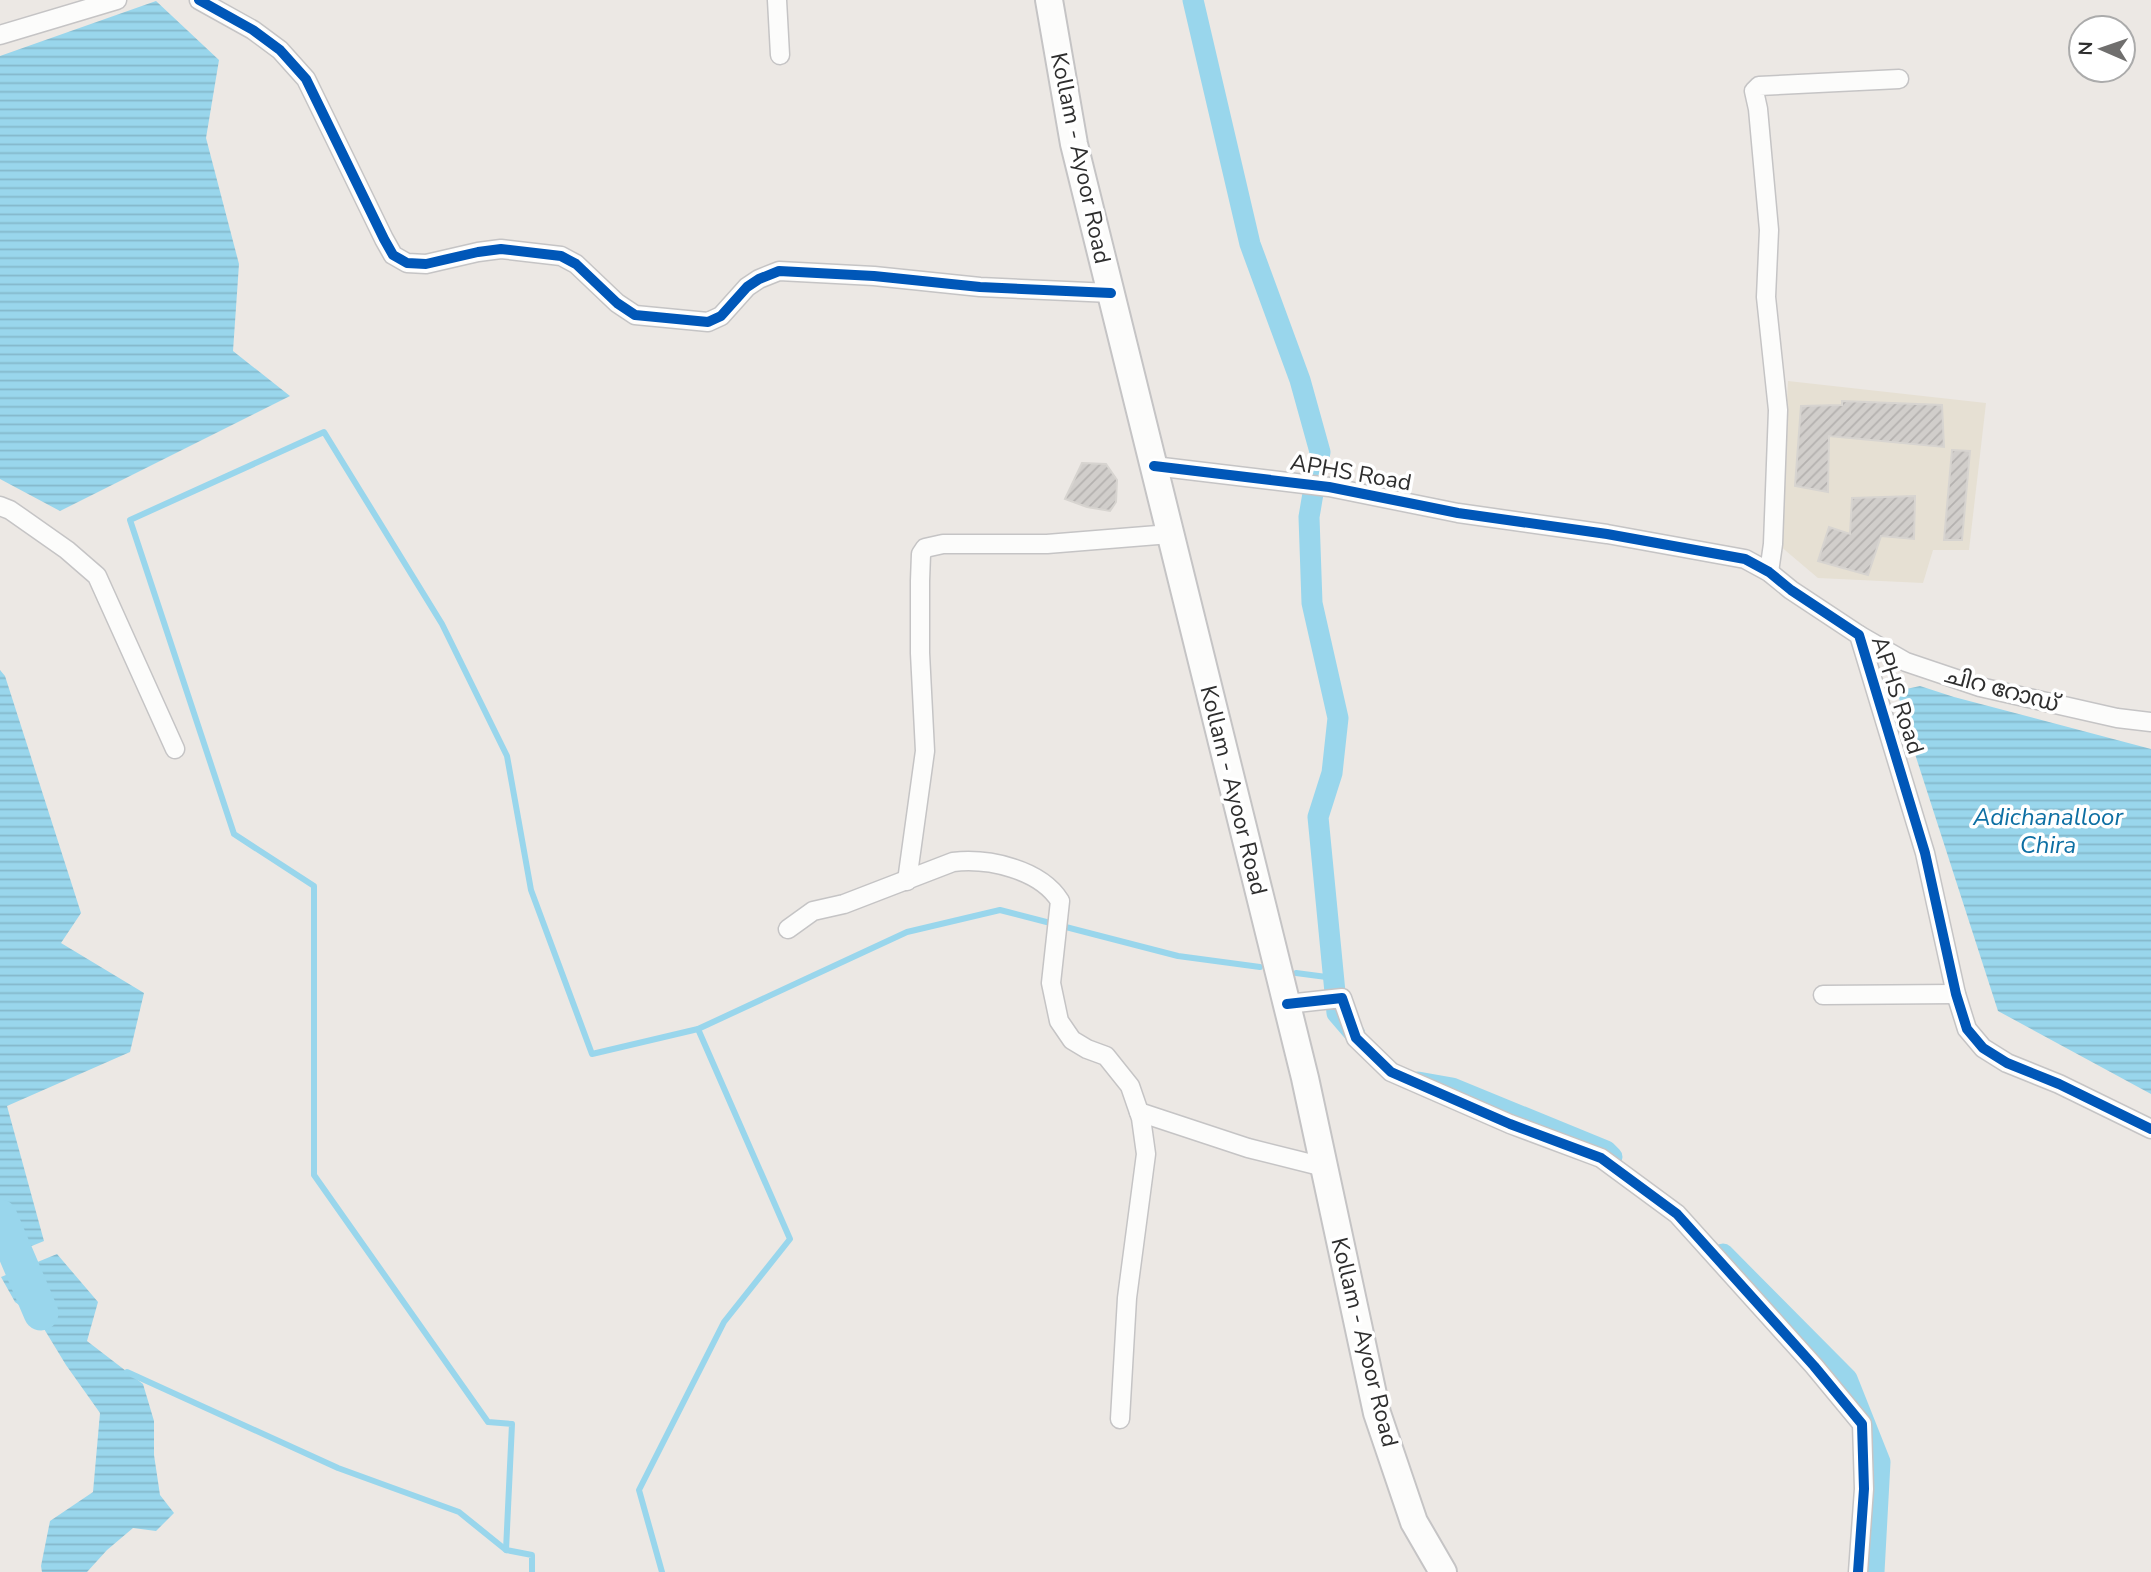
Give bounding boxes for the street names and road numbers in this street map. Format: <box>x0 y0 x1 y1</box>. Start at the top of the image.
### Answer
street label: Kollam - Ayoor Road <box>1043 50 1118 266</box>
street label: APHS Road <box>1288 447 1414 498</box>
street label: APHS Road <box>1864 632 1931 758</box>
street label: ചിറ റോഡ് <box>1941 659 2064 720</box>
street label: Kollam - Ayoor Road <box>1192 682 1275 898</box>
street label: Kollam - Ayoor Road <box>1323 1234 1406 1450</box>

